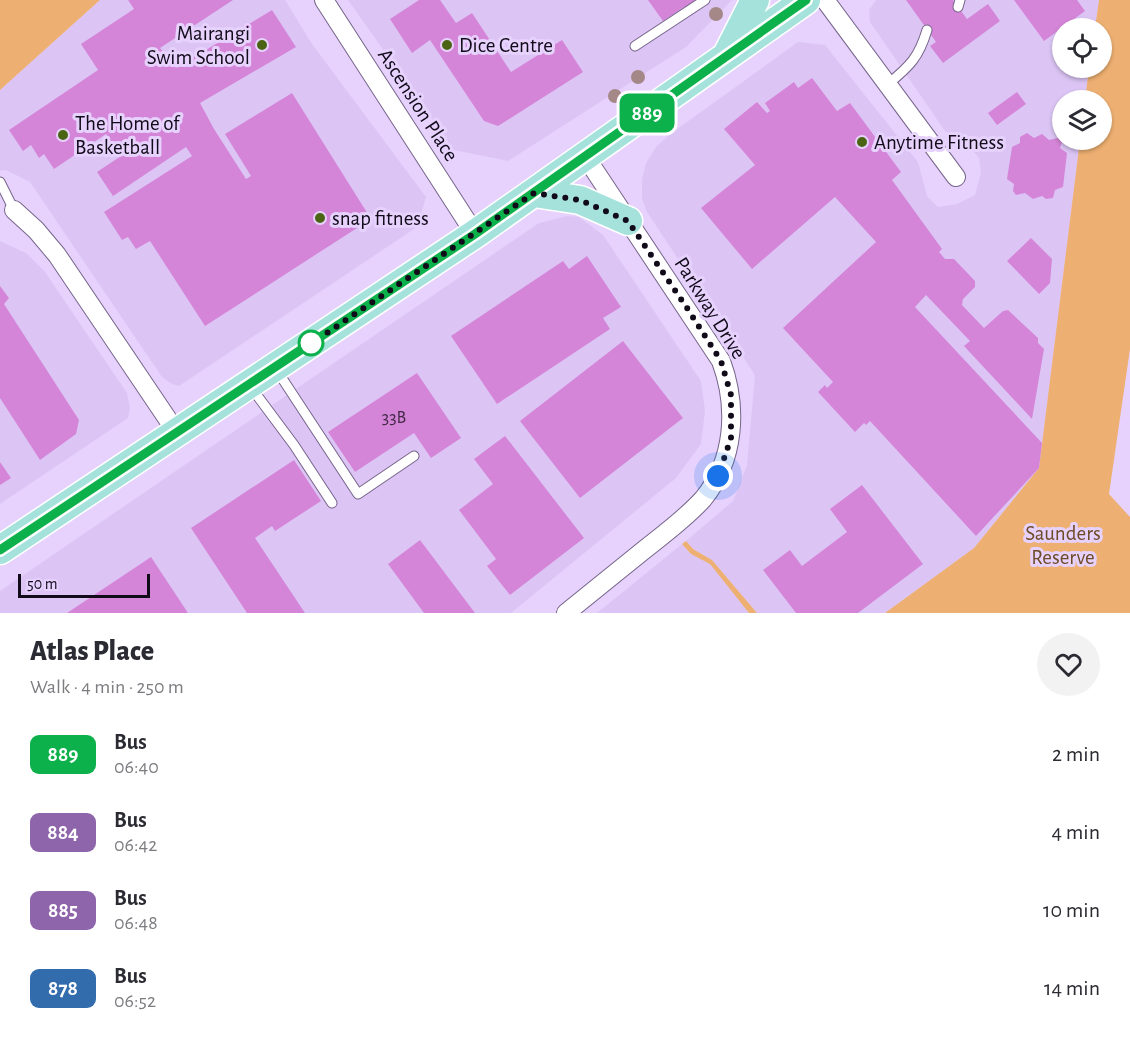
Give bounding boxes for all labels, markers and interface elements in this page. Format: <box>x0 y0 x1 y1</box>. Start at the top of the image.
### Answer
map controls <box>1052 18 1112 150</box>
button: locate <box>1052 18 1112 78</box>
place label: Mairangi Swim School <box>147 23 250 68</box>
place label: Dice Centre <box>459 35 553 56</box>
marker: Mairangi Swim School <box>255 38 269 52</box>
marker: Dice Centre <box>440 38 454 52</box>
street label: Ascension Place <box>374 45 462 165</box>
button: layers <box>1052 90 1112 150</box>
line badge: 889 <box>612 94 682 132</box>
text: 889 <box>632 103 662 124</box>
place label: The Home of Basketball <box>75 113 181 158</box>
marker: The Home of Basketball <box>56 128 70 142</box>
place label: Anytime Fitness <box>874 132 1004 153</box>
marker: Anytime Fitness <box>855 135 869 149</box>
place label: snap fitness <box>332 208 429 229</box>
marker: snap fitness <box>313 211 327 225</box>
street label: Parkway Drive <box>670 253 750 363</box>
unlabelled marker <box>298 330 324 356</box>
house number: 33B <box>382 409 406 427</box>
your location <box>703 461 733 491</box>
park label: Saunders Reserve <box>1025 523 1101 568</box>
scale bar <box>18 571 150 598</box>
text: 50 m <box>27 576 58 592</box>
button: heart <box>1037 633 1100 696</box>
text: Atlas Place <box>30 638 154 666</box>
text: Walk · 4 min · 250 m <box>30 677 184 697</box>
text: Bus <box>114 731 147 753</box>
text: 2 min <box>1052 743 1100 765</box>
text: 889 <box>48 744 78 765</box>
text: 06:40 <box>114 757 159 777</box>
text: Bus <box>114 809 147 831</box>
text: 4 min <box>1052 821 1100 843</box>
text: 884 <box>47 822 79 843</box>
text: 06:42 <box>114 835 157 855</box>
text: Bus <box>114 887 147 909</box>
text: 10 min <box>1043 899 1100 921</box>
text: 885 <box>48 900 78 921</box>
text: 06:48 <box>114 913 158 933</box>
text: Bus <box>114 965 147 987</box>
text: 14 min <box>1044 977 1100 999</box>
text: 878 <box>48 978 78 999</box>
text: 06:52 <box>114 991 156 1011</box>

